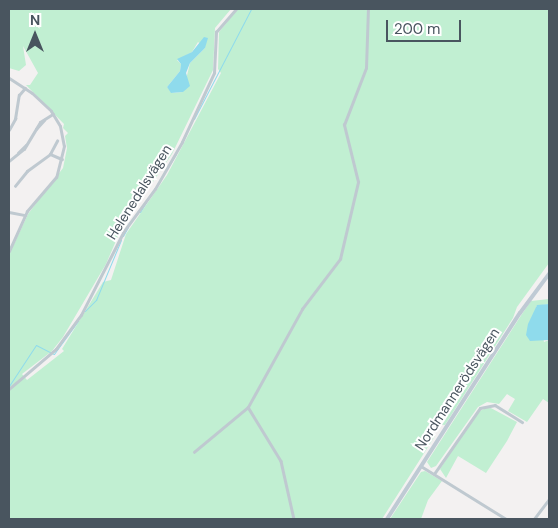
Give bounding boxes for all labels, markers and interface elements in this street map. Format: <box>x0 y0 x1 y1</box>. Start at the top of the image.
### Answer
north arrow <box>10 10 60 60</box>
scale bar <box>388 10 463 42</box>
text: N <box>30 11 40 29</box>
text: 200 m <box>394 19 440 39</box>
street label: Helenedalsvägen <box>103 141 175 243</box>
street label: Nordmannerödsvägen <box>411 325 503 453</box>

